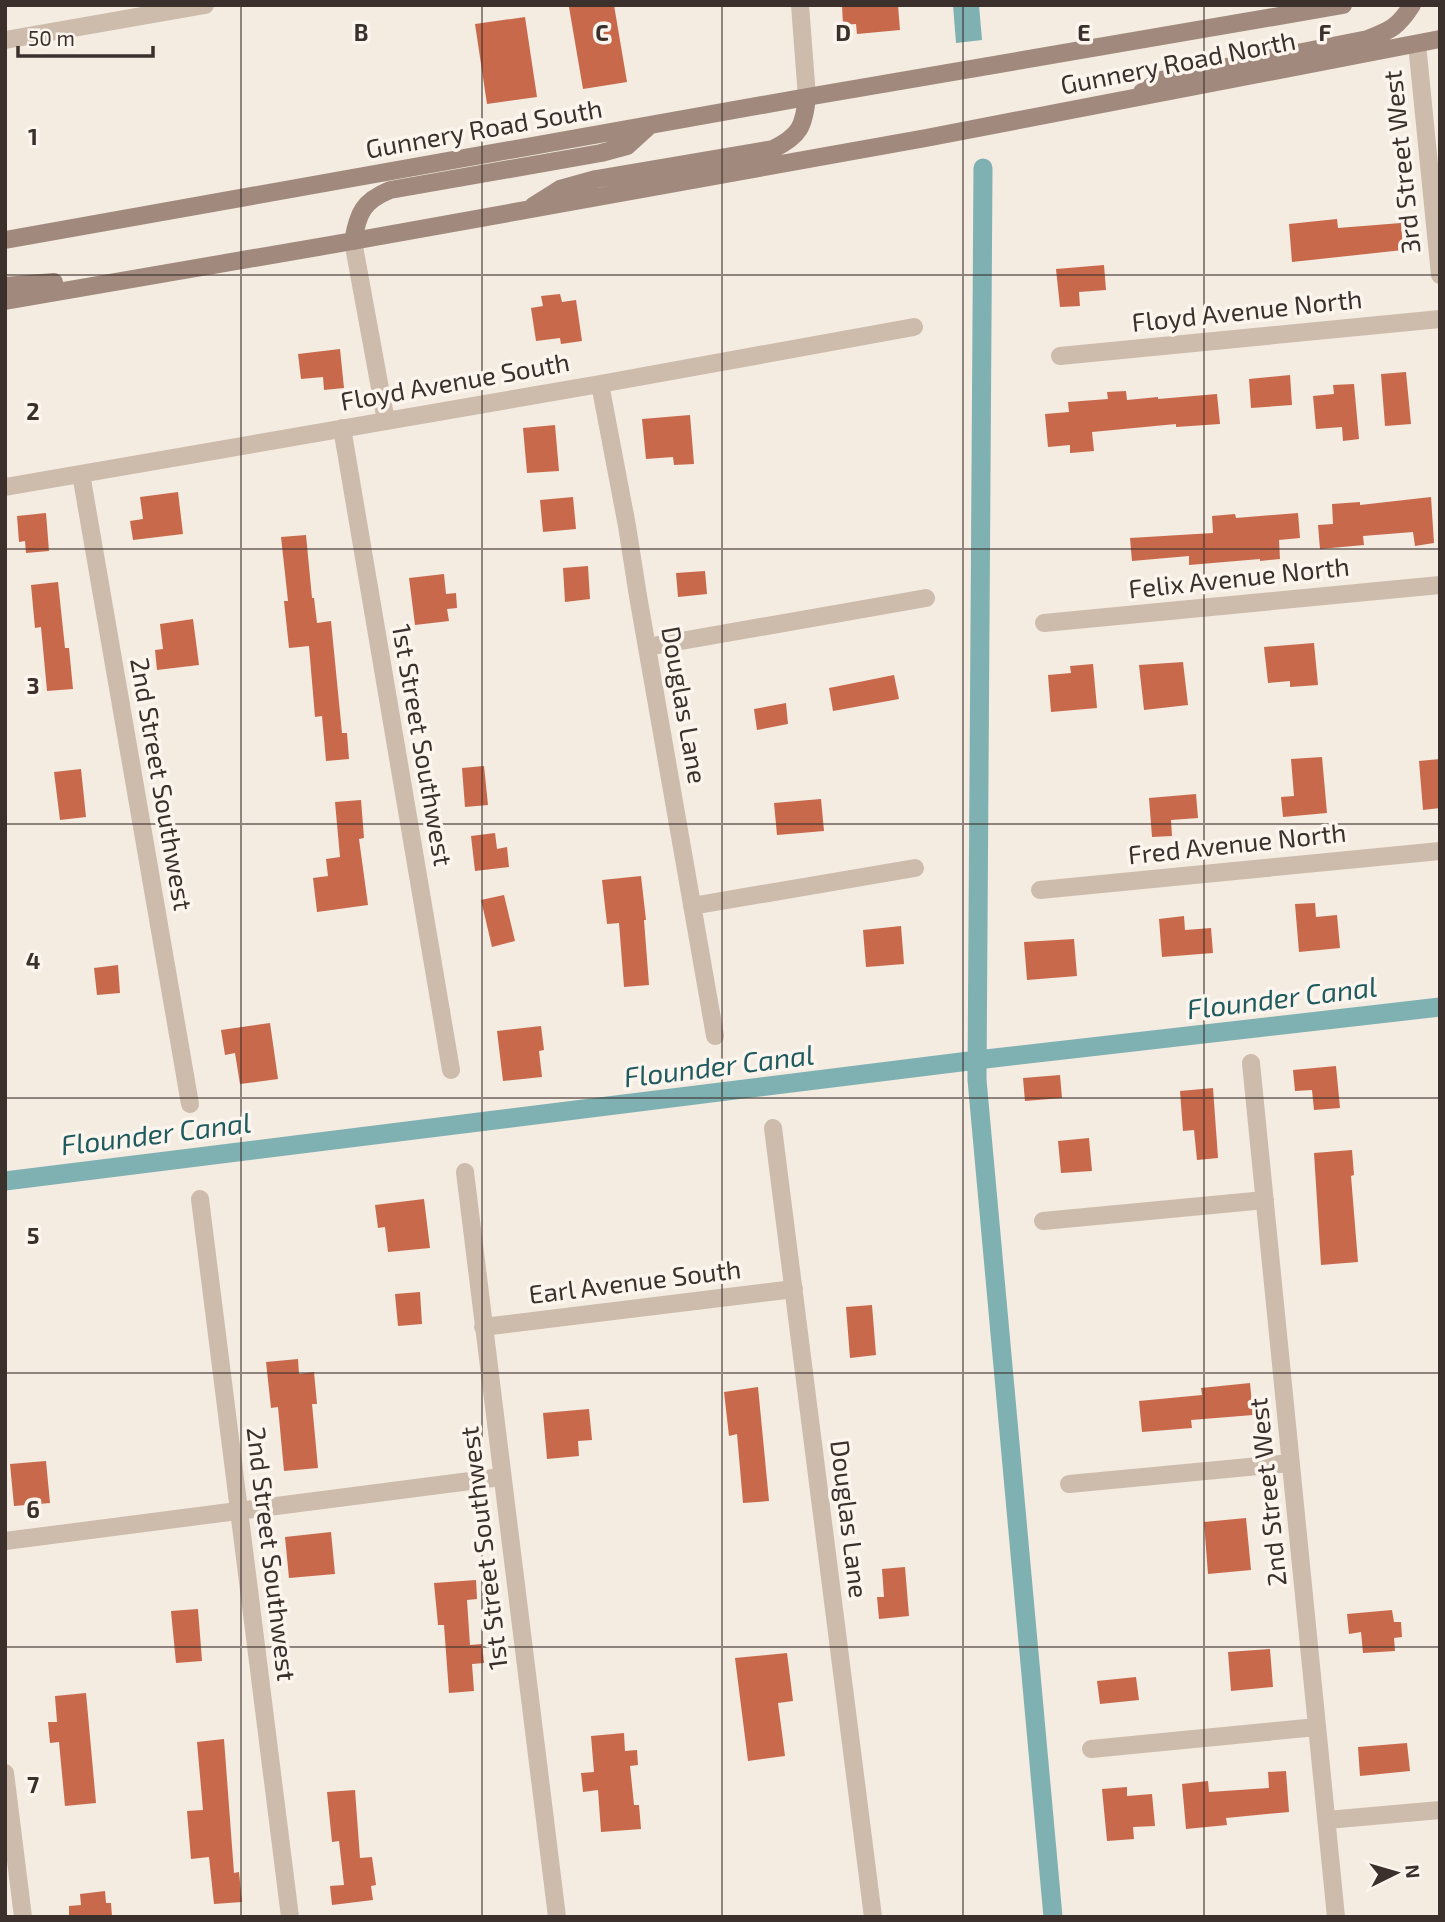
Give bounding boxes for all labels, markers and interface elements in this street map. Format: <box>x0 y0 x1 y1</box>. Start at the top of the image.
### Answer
scale bar <box>18 14 152 58</box>
text: B <box>354 18 368 46</box>
text: C <box>595 18 609 46</box>
text: D <box>835 18 851 46</box>
text: E <box>1077 18 1091 46</box>
text: F <box>1319 18 1332 46</box>
street label: Gunnery Road North <box>1057 24 1298 100</box>
text: 50 m <box>28 25 75 50</box>
street label: 3rd Street West <box>1375 69 1426 255</box>
street label: Gunnery Road South <box>363 91 604 164</box>
text: 1 <box>28 122 38 150</box>
street label: Floyd Avenue North <box>1130 282 1364 337</box>
street label: Floyd Avenue South <box>338 345 572 416</box>
text: 2 <box>26 397 40 425</box>
street label: Felix Avenue North <box>1127 549 1351 604</box>
street label: 1st Street Southwest <box>387 621 460 868</box>
street label: Douglas Lane <box>656 624 715 786</box>
street label: 2nd Street Southwest <box>125 655 200 913</box>
text: 3 <box>26 671 40 699</box>
street label: Fred Avenue North <box>1126 816 1347 869</box>
text: 4 <box>26 946 40 974</box>
water label: Flounder Canal <box>1185 968 1379 1026</box>
water label: Flounder Canal <box>622 1036 816 1094</box>
water label: Flounder Canal <box>59 1104 253 1162</box>
text: 5 <box>27 1221 39 1249</box>
street label: Earl Avenue South <box>527 1252 743 1309</box>
street label: 2nd Street West <box>1241 1396 1292 1588</box>
street label: 2nd Street Southwest <box>242 1425 303 1683</box>
street label: 1st Street Southwest <box>452 1425 513 1672</box>
street label: Douglas Lane <box>825 1438 876 1600</box>
text: 6 <box>26 1495 40 1523</box>
text: 7 <box>27 1770 39 1798</box>
north arrow <box>1361 1838 1431 1908</box>
text: N <box>1401 1864 1425 1879</box>

